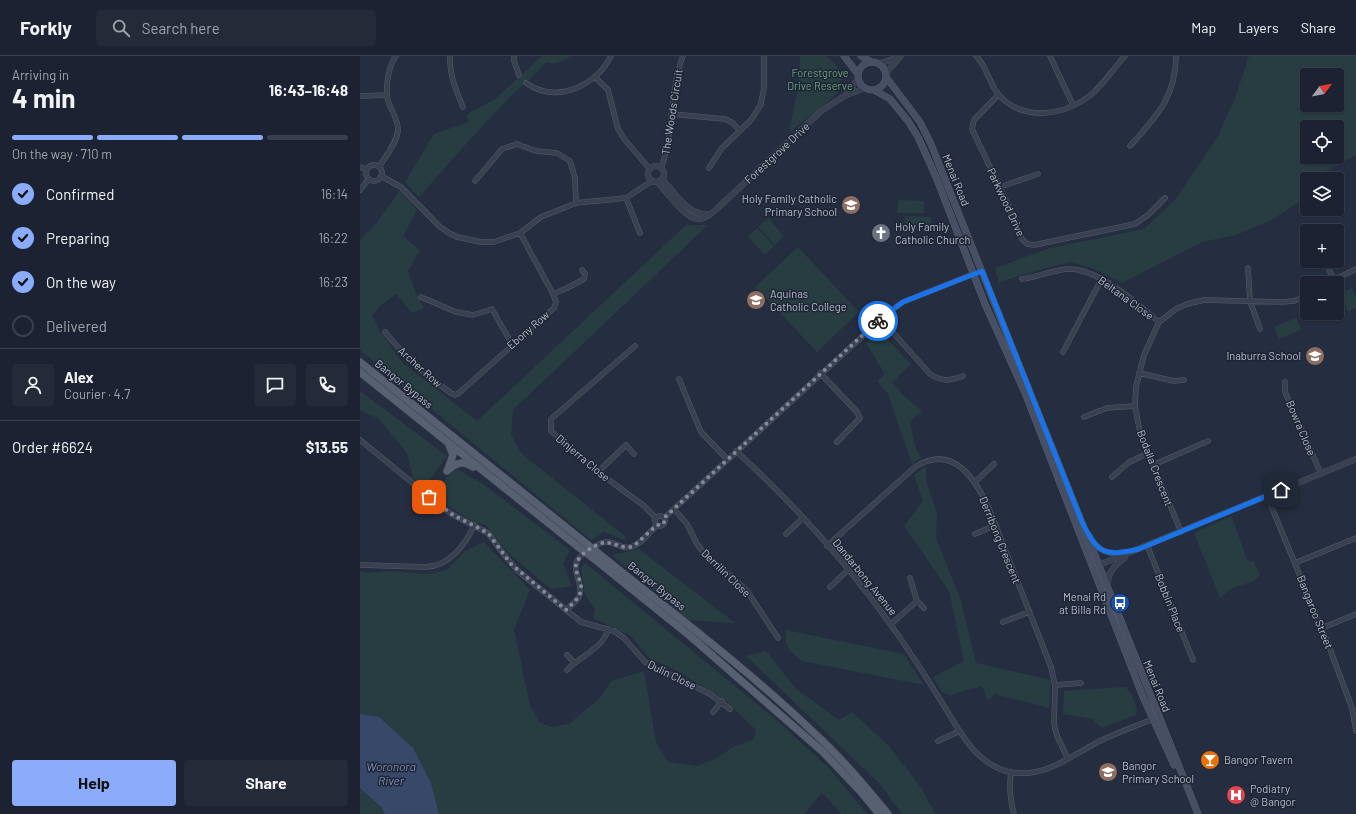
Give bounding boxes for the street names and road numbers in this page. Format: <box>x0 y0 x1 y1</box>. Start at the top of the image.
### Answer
street label: The Woods Circuit <box>658 68 685 156</box>
street label: Forestgrove Drive <box>742 119 812 186</box>
street label: Menai Road <box>940 152 973 208</box>
street label: Parkwood Drive <box>985 165 1028 238</box>
street label: Beltana Close <box>1096 273 1157 322</box>
street label: Ebony Row <box>504 308 552 352</box>
street label: Archer Row <box>396 344 445 390</box>
street label: Bangor Bypass <box>373 356 436 411</box>
street label: Bowra Close <box>1284 398 1319 458</box>
street label: Bodalla Crescent <box>1135 428 1176 508</box>
street label: Dinjerra Close <box>554 431 613 484</box>
street label: Derribong Crescent <box>977 494 1024 585</box>
street label: Dandarbong Avenue <box>831 536 900 618</box>
street label: Derrilin Close <box>699 546 754 599</box>
street label: Bangor Bypass <box>626 558 689 613</box>
street label: Bobbin Place <box>1153 572 1188 634</box>
street label: Bangaroo Street <box>1295 573 1336 650</box>
street label: Dulin Close <box>646 657 699 692</box>
street label: Menai Road <box>1141 658 1174 714</box>

